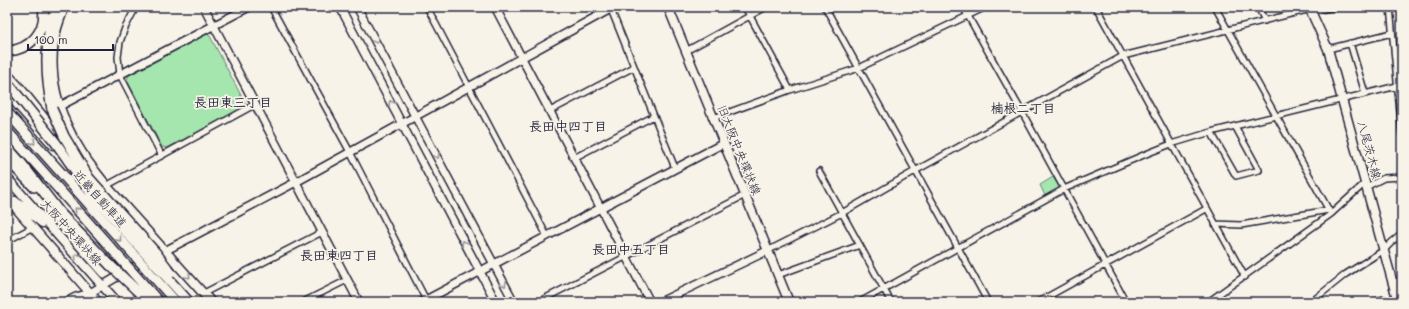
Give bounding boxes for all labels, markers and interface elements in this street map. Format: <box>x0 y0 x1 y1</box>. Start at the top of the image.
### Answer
scale bar <box>28 26 113 52</box>
text: 100 m <box>34 31 68 47</box>
one-way arrow <box>371 37 378 45</box>
district label: 長田東三丁目 <box>194 93 272 110</box>
district label: 楠根二丁目 <box>990 99 1056 116</box>
one-way arrow <box>388 100 396 107</box>
street label: 旧大阪中央環状線 <box>715 102 765 197</box>
district label: 長田中四丁目 <box>529 117 607 134</box>
street label: 八尾茨木線 <box>1354 119 1385 181</box>
one-way arrow <box>28 137 35 144</box>
one-way arrow <box>432 152 439 159</box>
street label: 近畿自動車道 <box>71 166 131 230</box>
street label: 大阪中央環状線 <box>38 195 106 268</box>
one-way arrow <box>75 207 82 215</box>
one-way arrow <box>115 234 122 241</box>
one-way arrow <box>461 240 469 247</box>
district label: 長田中五丁目 <box>592 240 670 257</box>
district label: 長田東四丁目 <box>300 246 378 263</box>
one-way arrow <box>74 253 81 261</box>
one-way arrow <box>183 272 190 279</box>
one-way arrow <box>499 279 507 287</box>

